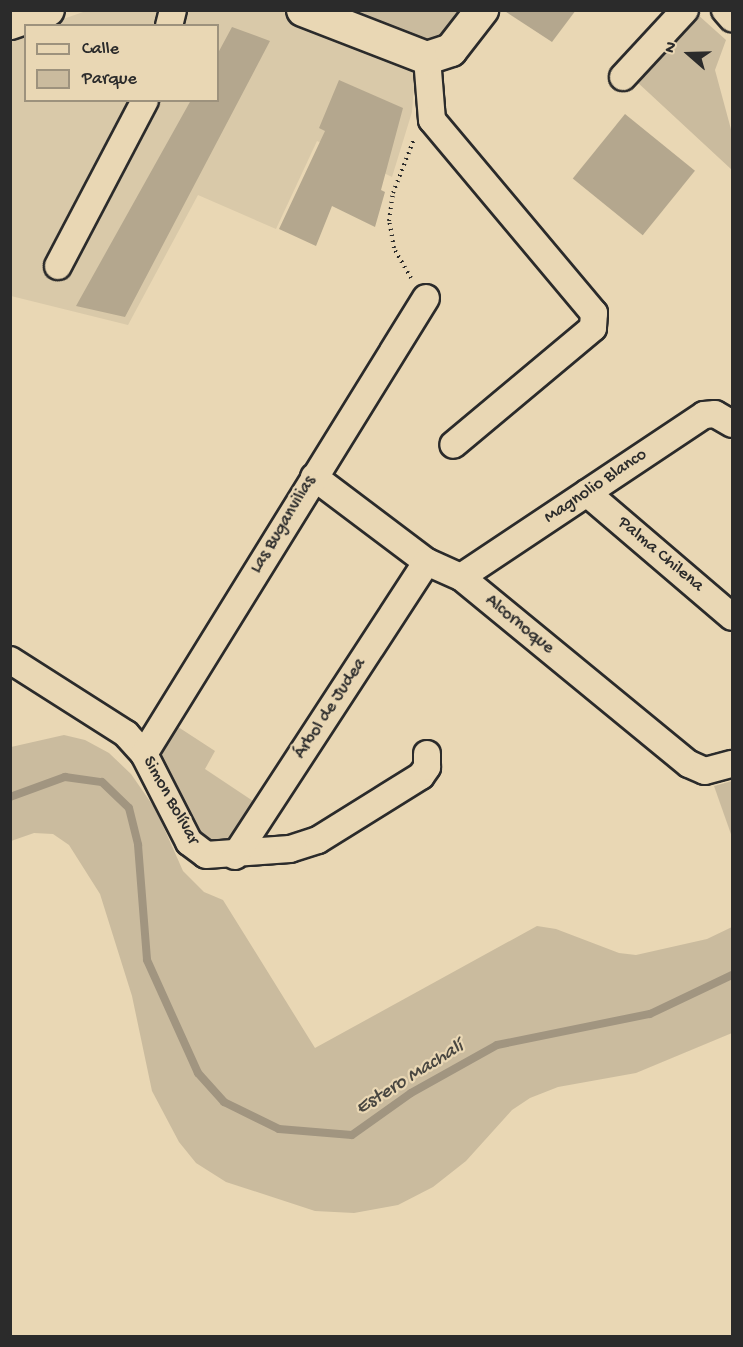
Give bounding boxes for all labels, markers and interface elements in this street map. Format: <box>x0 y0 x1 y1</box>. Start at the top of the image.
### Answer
legend <box>24 24 219 102</box>
north arrow <box>659 24 719 84</box>
text: Calle <box>82 39 119 60</box>
text: N <box>661 40 682 56</box>
text: Parque <box>82 69 137 90</box>
street label: Magnolio Blanco <box>541 445 651 529</box>
street label: Las Buganvilias <box>246 472 322 578</box>
street label: Palma Chilena <box>612 513 708 597</box>
street label: Alcornoque <box>480 591 558 659</box>
street label: Árbol de Judea <box>290 654 372 764</box>
street label: Simon Bolívar <box>137 753 203 849</box>
water label: Estero Machalí <box>352 1035 468 1121</box>

